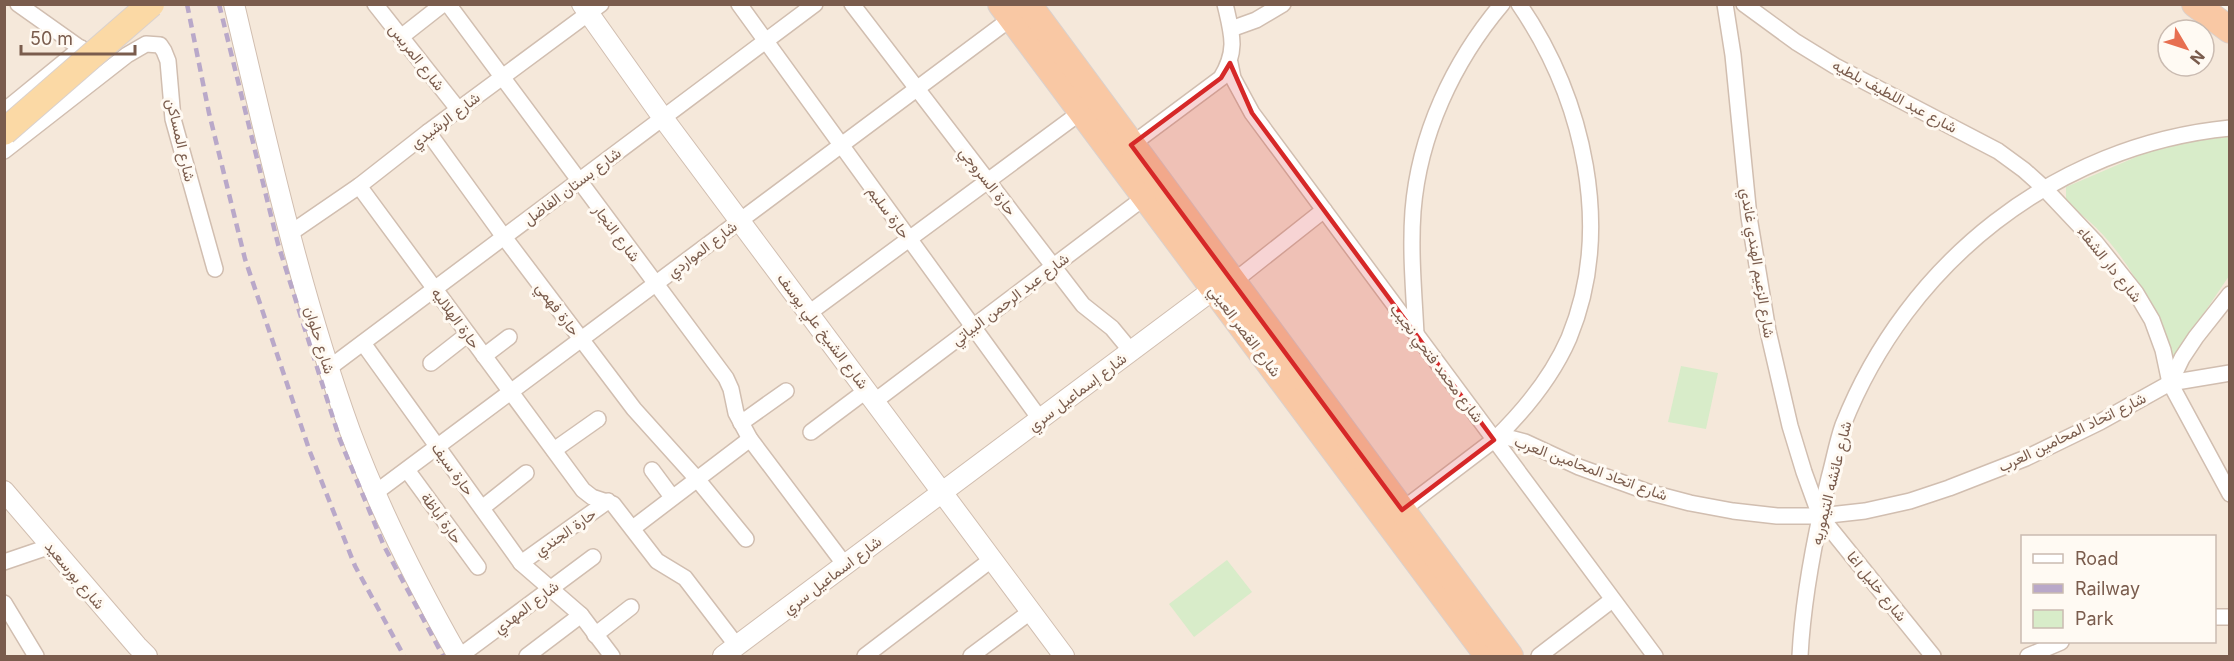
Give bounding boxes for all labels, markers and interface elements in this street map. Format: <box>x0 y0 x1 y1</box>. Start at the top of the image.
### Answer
scale bar <box>21 18 135 56</box>
north arrow <box>2156 18 2216 78</box>
street label: شارع المريس <box>383 20 449 96</box>
text: 50 m <box>30 28 73 49</box>
text: N <box>2186 46 2209 68</box>
street label: شارع عبد اللطيف بلطيه <box>1828 55 1961 139</box>
street label: شارع الرشيدي <box>406 87 486 156</box>
street label: شارع المساكن <box>160 97 200 184</box>
street label: شارع بستان الفاضل <box>519 143 626 230</box>
street label: حارة السروجي <box>952 143 1021 221</box>
street label: حارة سليم <box>863 182 915 243</box>
street label: شارع الزعيم الهندي غاندي <box>1733 187 1779 340</box>
street label: شارع النجار <box>587 200 645 267</box>
street label: شارع المواردي <box>663 216 743 285</box>
street label: شارع دار الشفاء <box>2072 222 2147 307</box>
street label: شارع عبد الرحمن البياتي <box>947 248 1075 353</box>
street label: شارع الشيخ علي يوسف <box>770 269 873 395</box>
street label: حارة فهمي <box>529 279 584 342</box>
street label: شارع القصر العيني <box>1201 282 1286 383</box>
street label: حارة الهلاليه <box>427 284 485 352</box>
street label: شارع محمد فتحي نجيب <box>1383 300 1488 429</box>
street label: شارع حلوان <box>299 304 339 377</box>
street label: شارع إسماعيل سري <box>1024 349 1133 438</box>
street label: شارع اتحاد المحامين العرب <box>1995 388 2150 478</box>
street label: شارع عائشه التيموريه <box>1806 419 1858 547</box>
street label: شارع اتحاد المحامين العرب <box>1511 431 1670 507</box>
street label: حارة سيف <box>428 439 478 499</box>
street label: حارة أباظة <box>417 489 467 547</box>
street label: حارة الجندي <box>531 504 602 563</box>
street label: شارع اسماعيل سري <box>779 532 888 621</box>
legend <box>2021 535 2216 643</box>
street label: شارع بورسعيد <box>39 537 109 614</box>
street label: شارع خليل اغا <box>1841 547 1911 626</box>
text: Road <box>2075 548 2118 569</box>
street label: شارع المهدي <box>490 576 565 641</box>
text: Railway <box>2075 578 2140 599</box>
text: Park <box>2075 608 2114 629</box>

